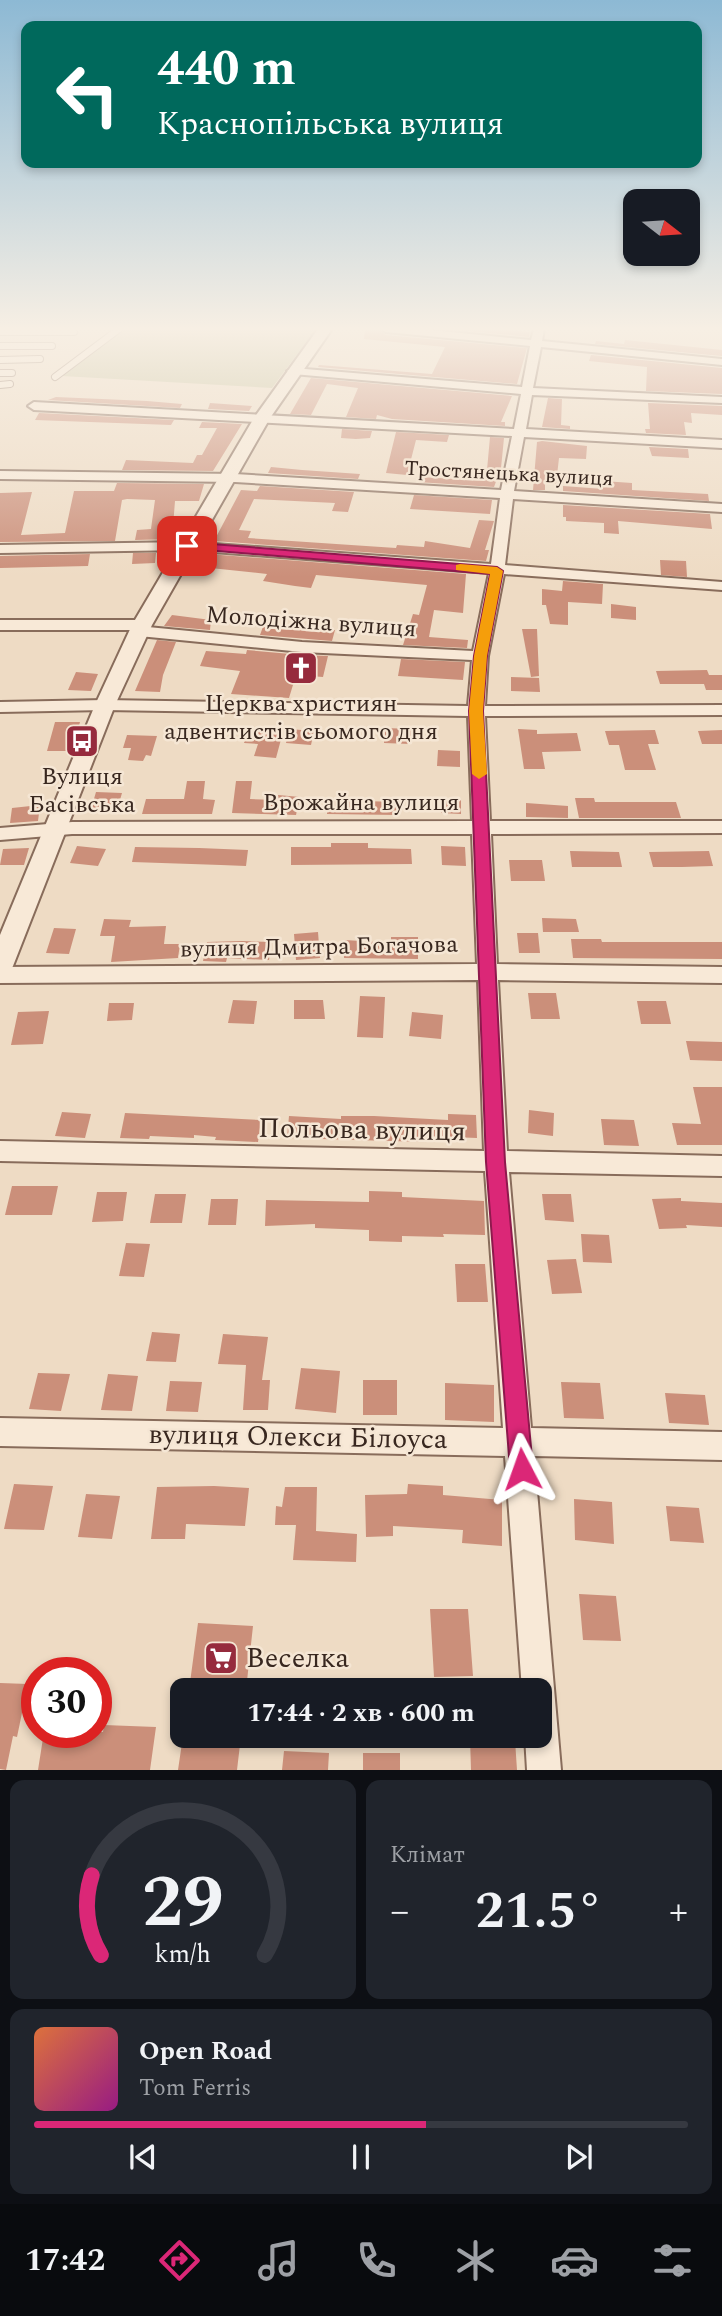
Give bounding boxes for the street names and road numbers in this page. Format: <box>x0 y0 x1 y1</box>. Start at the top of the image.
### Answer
street label: Тростянецька вулиця <box>404 453 614 495</box>
street label: Молодіжна вулиця <box>205 597 417 647</box>
street label: Врожайна вулиця <box>263 785 459 821</box>
street label: вулиця Дмитра Богачова <box>180 927 459 967</box>
street label: Польова вулиця <box>258 1107 466 1153</box>
street label: вулиця Олекси Білоуса <box>148 1413 448 1461</box>

